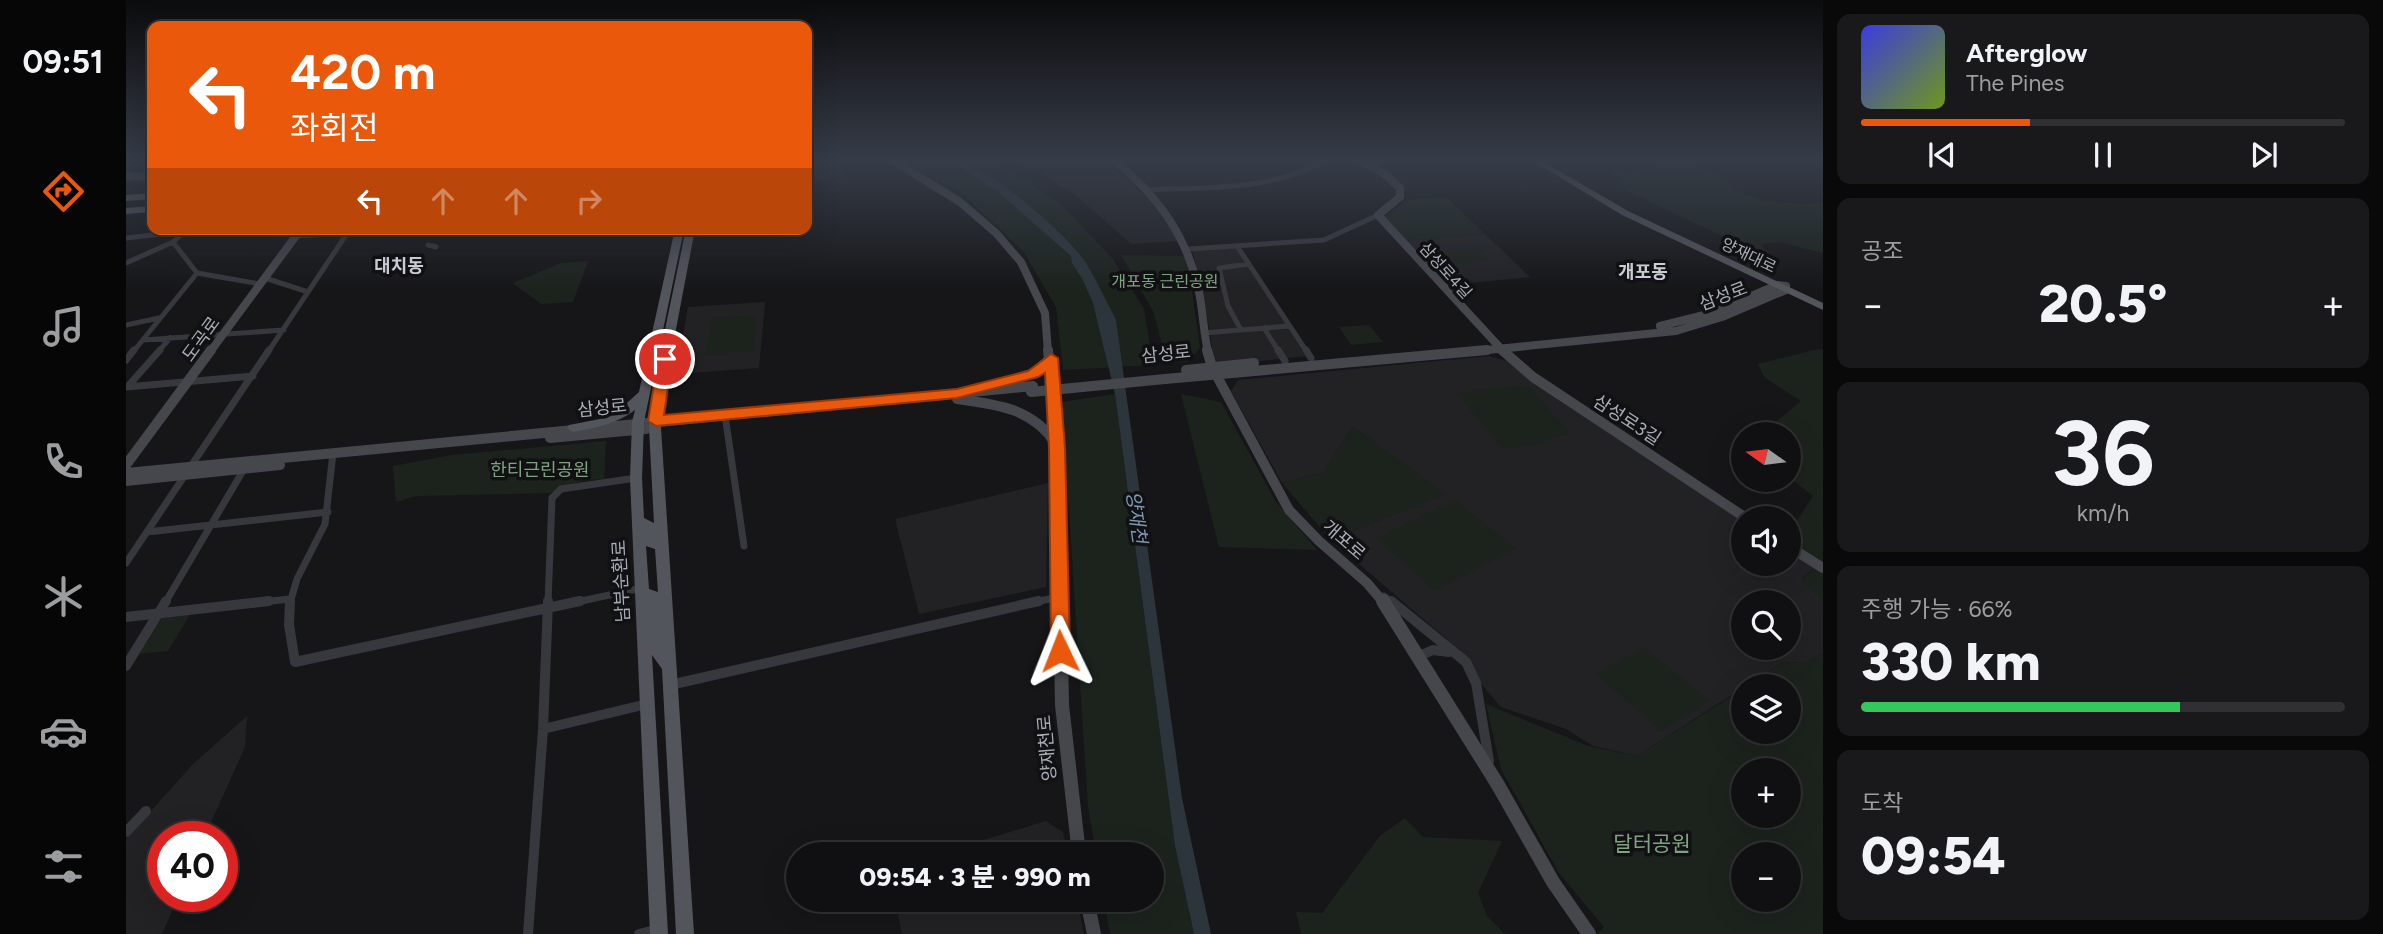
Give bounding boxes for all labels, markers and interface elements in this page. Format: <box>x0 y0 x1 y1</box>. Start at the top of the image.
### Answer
text: Afterglow <box>1966 37 2088 69</box>
text: 420 m <box>290 42 436 101</box>
text: 09:51 <box>22 43 104 81</box>
icon: left <box>175 49 266 140</box>
text: The Pines <box>1966 69 2065 97</box>
text: 좌회전 <box>290 109 378 147</box>
icon: previous <box>1923 136 1961 174</box>
icon: pause <box>2084 136 2122 174</box>
icon: next <box>2245 136 2283 174</box>
icon: directions <box>39 167 88 216</box>
icon: left <box>351 182 389 220</box>
icon: ahead <box>424 182 462 220</box>
icon: ahead <box>497 182 535 220</box>
icon: right <box>570 182 608 220</box>
street label: 양재대로 <box>1718 234 1780 277</box>
text: 공조 <box>1861 237 1903 265</box>
street label: 삼성로4길 <box>1416 238 1476 302</box>
district label: 대치동 <box>374 255 424 277</box>
district label: 개포동 <box>1618 261 1668 283</box>
park label: 개포동 근린공원 <box>1112 272 1219 291</box>
text: 20.5° <box>2039 273 2167 335</box>
street label: 삼성로 <box>1696 277 1750 315</box>
text: − <box>1861 282 1885 328</box>
text: + <box>2321 282 2345 328</box>
icon: music <box>39 302 88 351</box>
street label: 도곡로 <box>177 312 225 366</box>
pin <box>635 329 695 389</box>
icon: arrive <box>646 340 684 378</box>
street label: 삼성로 <box>1140 340 1192 368</box>
street label: 삼성로3길 <box>1589 390 1665 450</box>
street label: 삼성로 <box>576 394 628 422</box>
text: 36 <box>2051 399 2155 508</box>
north arrow <box>1731 422 1801 492</box>
map controls <box>1731 422 1801 912</box>
icon: phone <box>39 437 88 486</box>
park label: 한티근린공원 <box>490 459 590 481</box>
water label: 양재천 <box>1121 489 1152 546</box>
text: km/h <box>2077 499 2129 527</box>
button: sound <box>1731 506 1801 576</box>
street label: 개포로 <box>1318 515 1370 565</box>
street label: 남부순환로 <box>608 539 634 623</box>
icon: climate <box>39 572 88 621</box>
button: search <box>1731 590 1801 660</box>
text: 주행 가능 · 66% <box>1861 595 2013 623</box>
position arrow <box>1023 614 1097 688</box>
text: 330 km <box>1861 631 2040 693</box>
button: layers <box>1731 674 1801 744</box>
icon: car <box>39 707 88 756</box>
street label: 양재천로 <box>1033 714 1061 782</box>
button: + <box>1731 758 1801 828</box>
text: 도착 <box>1861 789 1903 817</box>
speed limit sign: 40 <box>147 821 238 912</box>
text: 09:54 <box>1861 825 2006 887</box>
park label: 달터공원 <box>1613 831 1691 856</box>
icon: filters <box>39 842 88 891</box>
button: − <box>1731 842 1801 912</box>
text: 09:54 · 3 분 · 990 m <box>859 861 1091 893</box>

